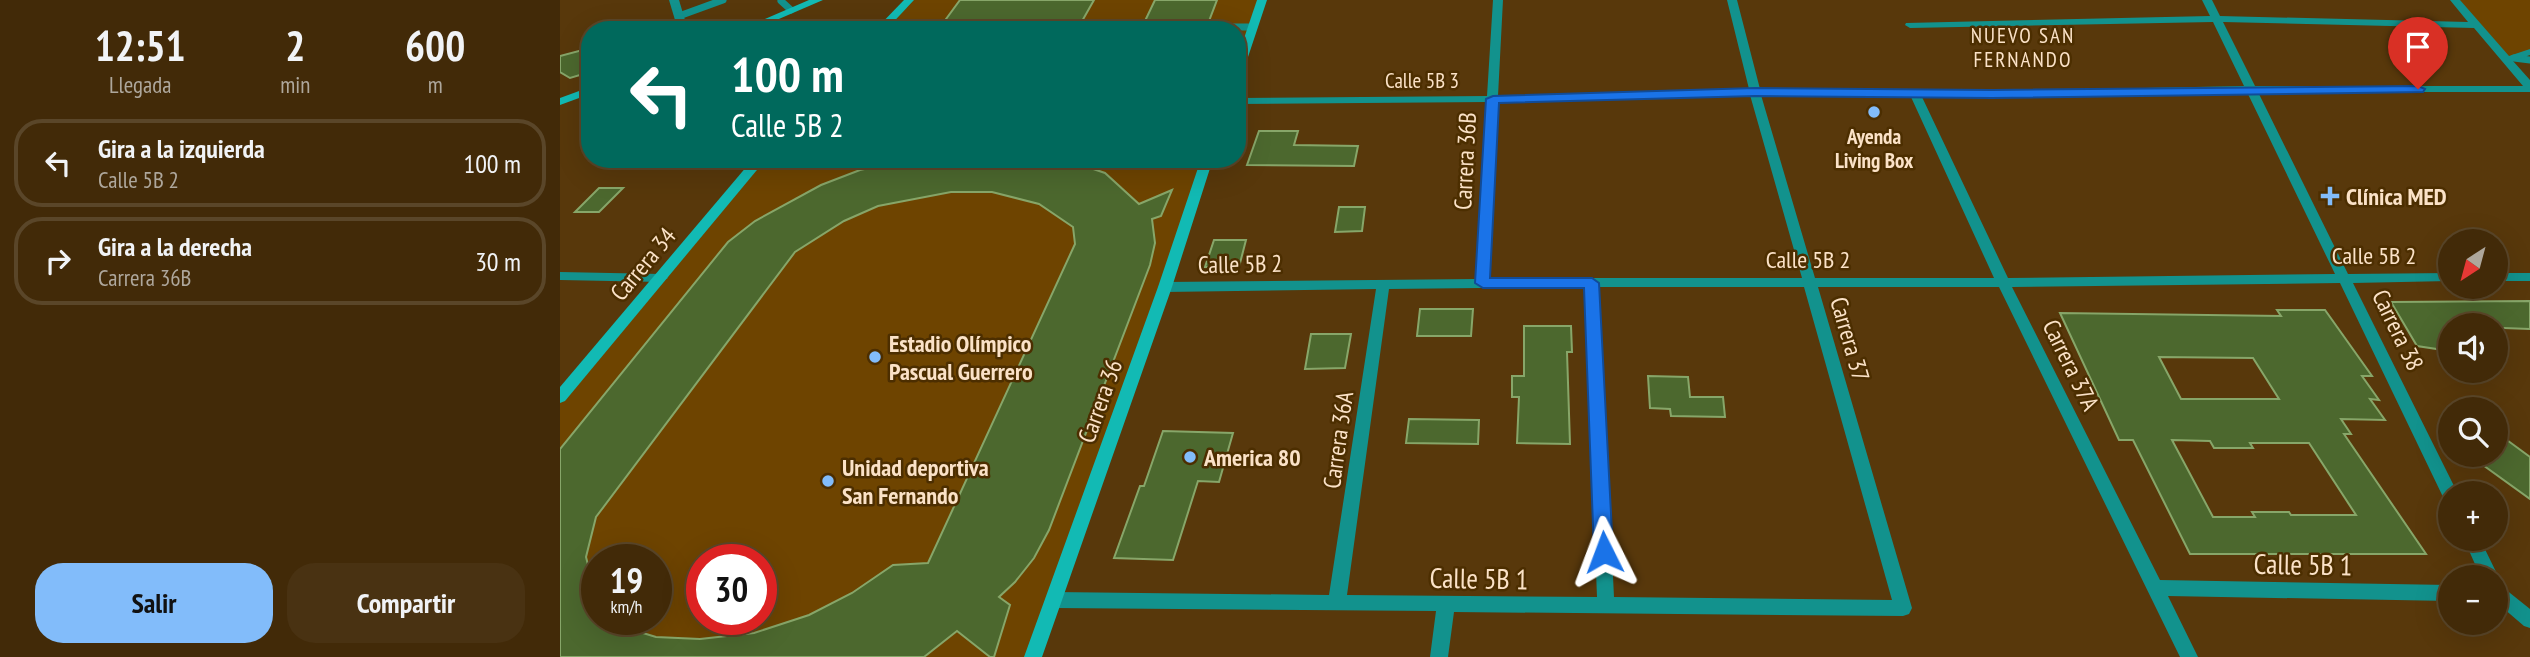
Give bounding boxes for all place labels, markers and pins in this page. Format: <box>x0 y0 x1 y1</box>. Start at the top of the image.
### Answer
pin <box>2388 17 2448 89</box>
marker: Ayenda Living Box <box>1866 104 1882 120</box>
place label: Ayenda Living Box <box>1835 123 1914 174</box>
place label: Clínica MED <box>2346 181 2447 212</box>
marker: Clínica MED <box>2320 186 2340 206</box>
place label: Estadio Olímpico Pascual Guerrero <box>889 328 1033 387</box>
marker: Estadio Olímpico Pascual Guerrero <box>867 349 883 365</box>
place label: America 80 <box>1203 442 1301 473</box>
marker: America 80 <box>1182 449 1198 465</box>
place label: Unidad deportiva San Fernando <box>842 452 989 511</box>
marker: Unidad deportiva San Fernando <box>820 473 836 489</box>

